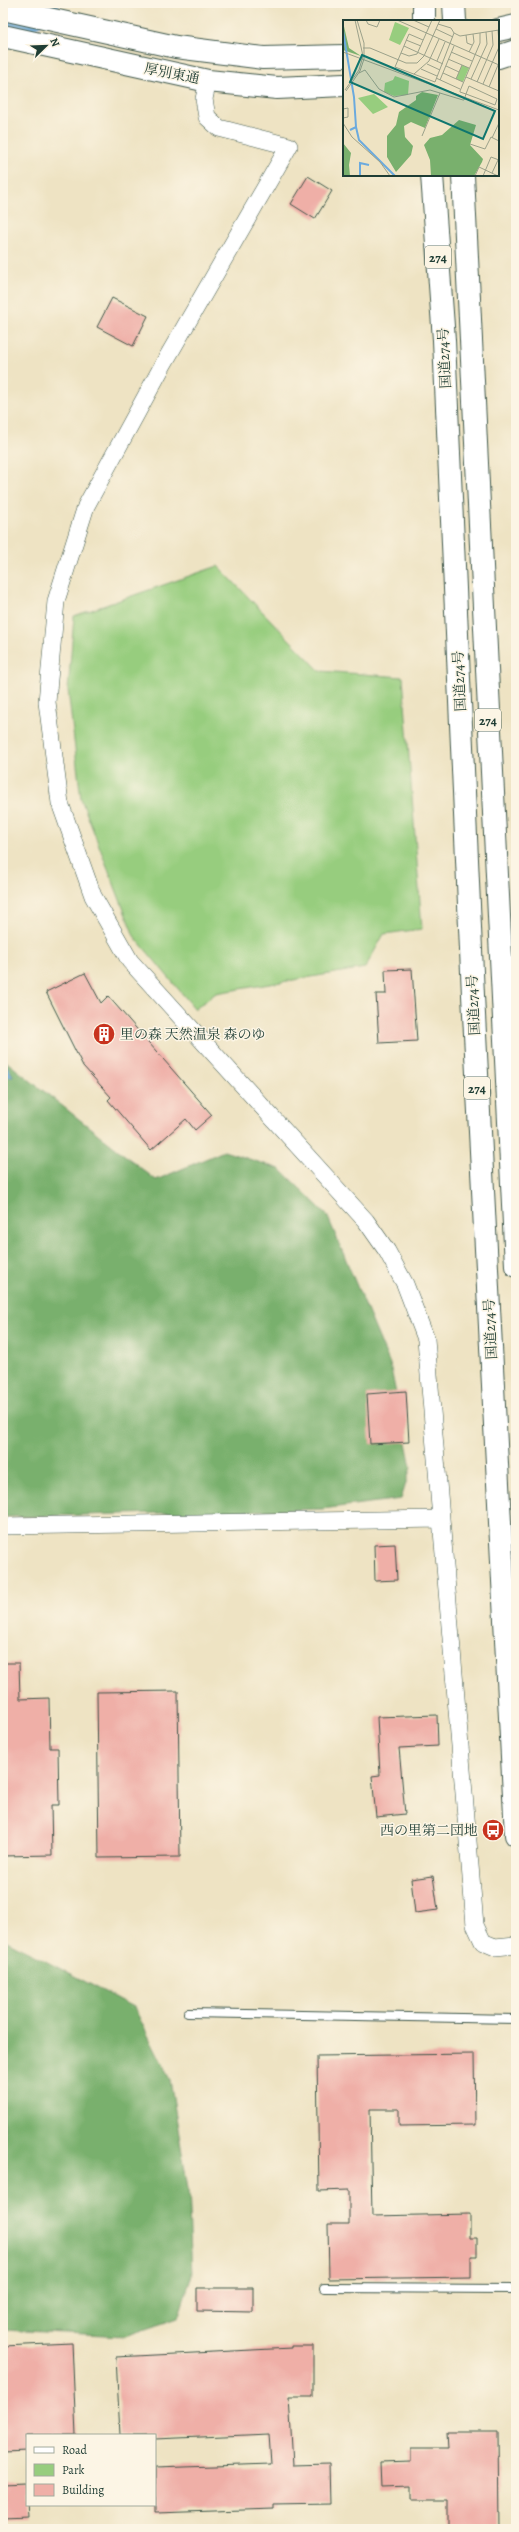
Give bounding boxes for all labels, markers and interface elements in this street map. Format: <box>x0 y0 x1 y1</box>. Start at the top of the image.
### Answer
inset map <box>343 20 499 176</box>
north arrow <box>26 26 66 66</box>
text: N <box>46 36 63 49</box>
street label: 厚別東通 <box>143 59 201 88</box>
road number: 274 <box>425 246 451 268</box>
street label: 国道274号 <box>433 327 456 389</box>
street label: 国道274号 <box>448 650 471 712</box>
road number: 274 <box>475 709 501 731</box>
street label: 国道274号 <box>462 974 485 1036</box>
building icon: 里の森 天然温泉 森のゆ <box>91 1021 117 1047</box>
place label: 里の森 天然温泉 森のゆ <box>120 1025 266 1044</box>
road number: 274 <box>464 1077 490 1099</box>
street label: 国道274号 <box>479 1298 502 1360</box>
bus stop icon: 西の里第二団地 <box>480 1817 506 1843</box>
place label: 西の里第二団地 <box>380 1821 478 1840</box>
legend <box>26 2434 156 2506</box>
text: Road <box>62 2442 88 2458</box>
text: Park <box>62 2462 85 2478</box>
text: Building <box>62 2482 104 2498</box>

